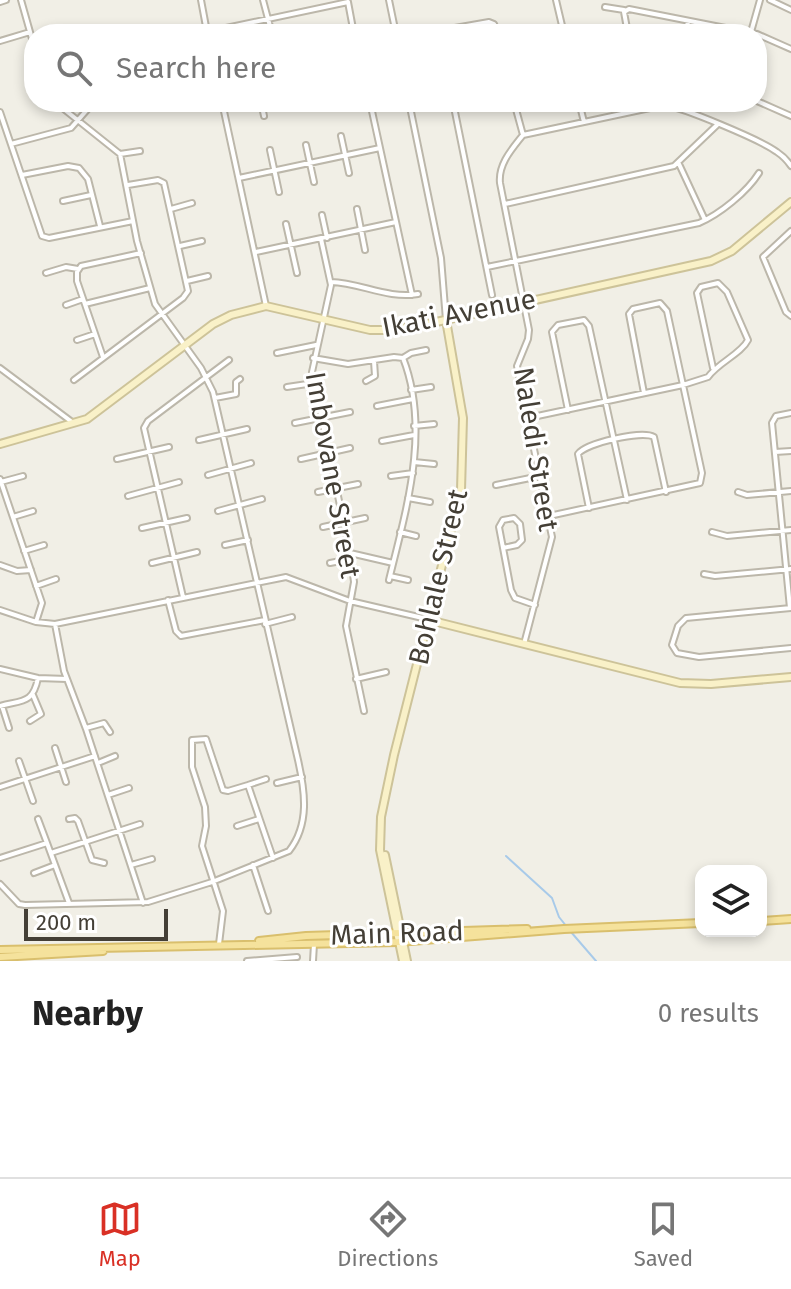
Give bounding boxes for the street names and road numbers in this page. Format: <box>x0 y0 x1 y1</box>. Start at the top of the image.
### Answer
street label: Ikati Avenue <box>379 282 539 344</box>
street label: Naledi Street <box>507 365 565 534</box>
street label: Imbovane Street <box>299 369 368 582</box>
street label: Bohlale Street <box>402 485 474 668</box>
street label: Main Road <box>330 914 464 952</box>

